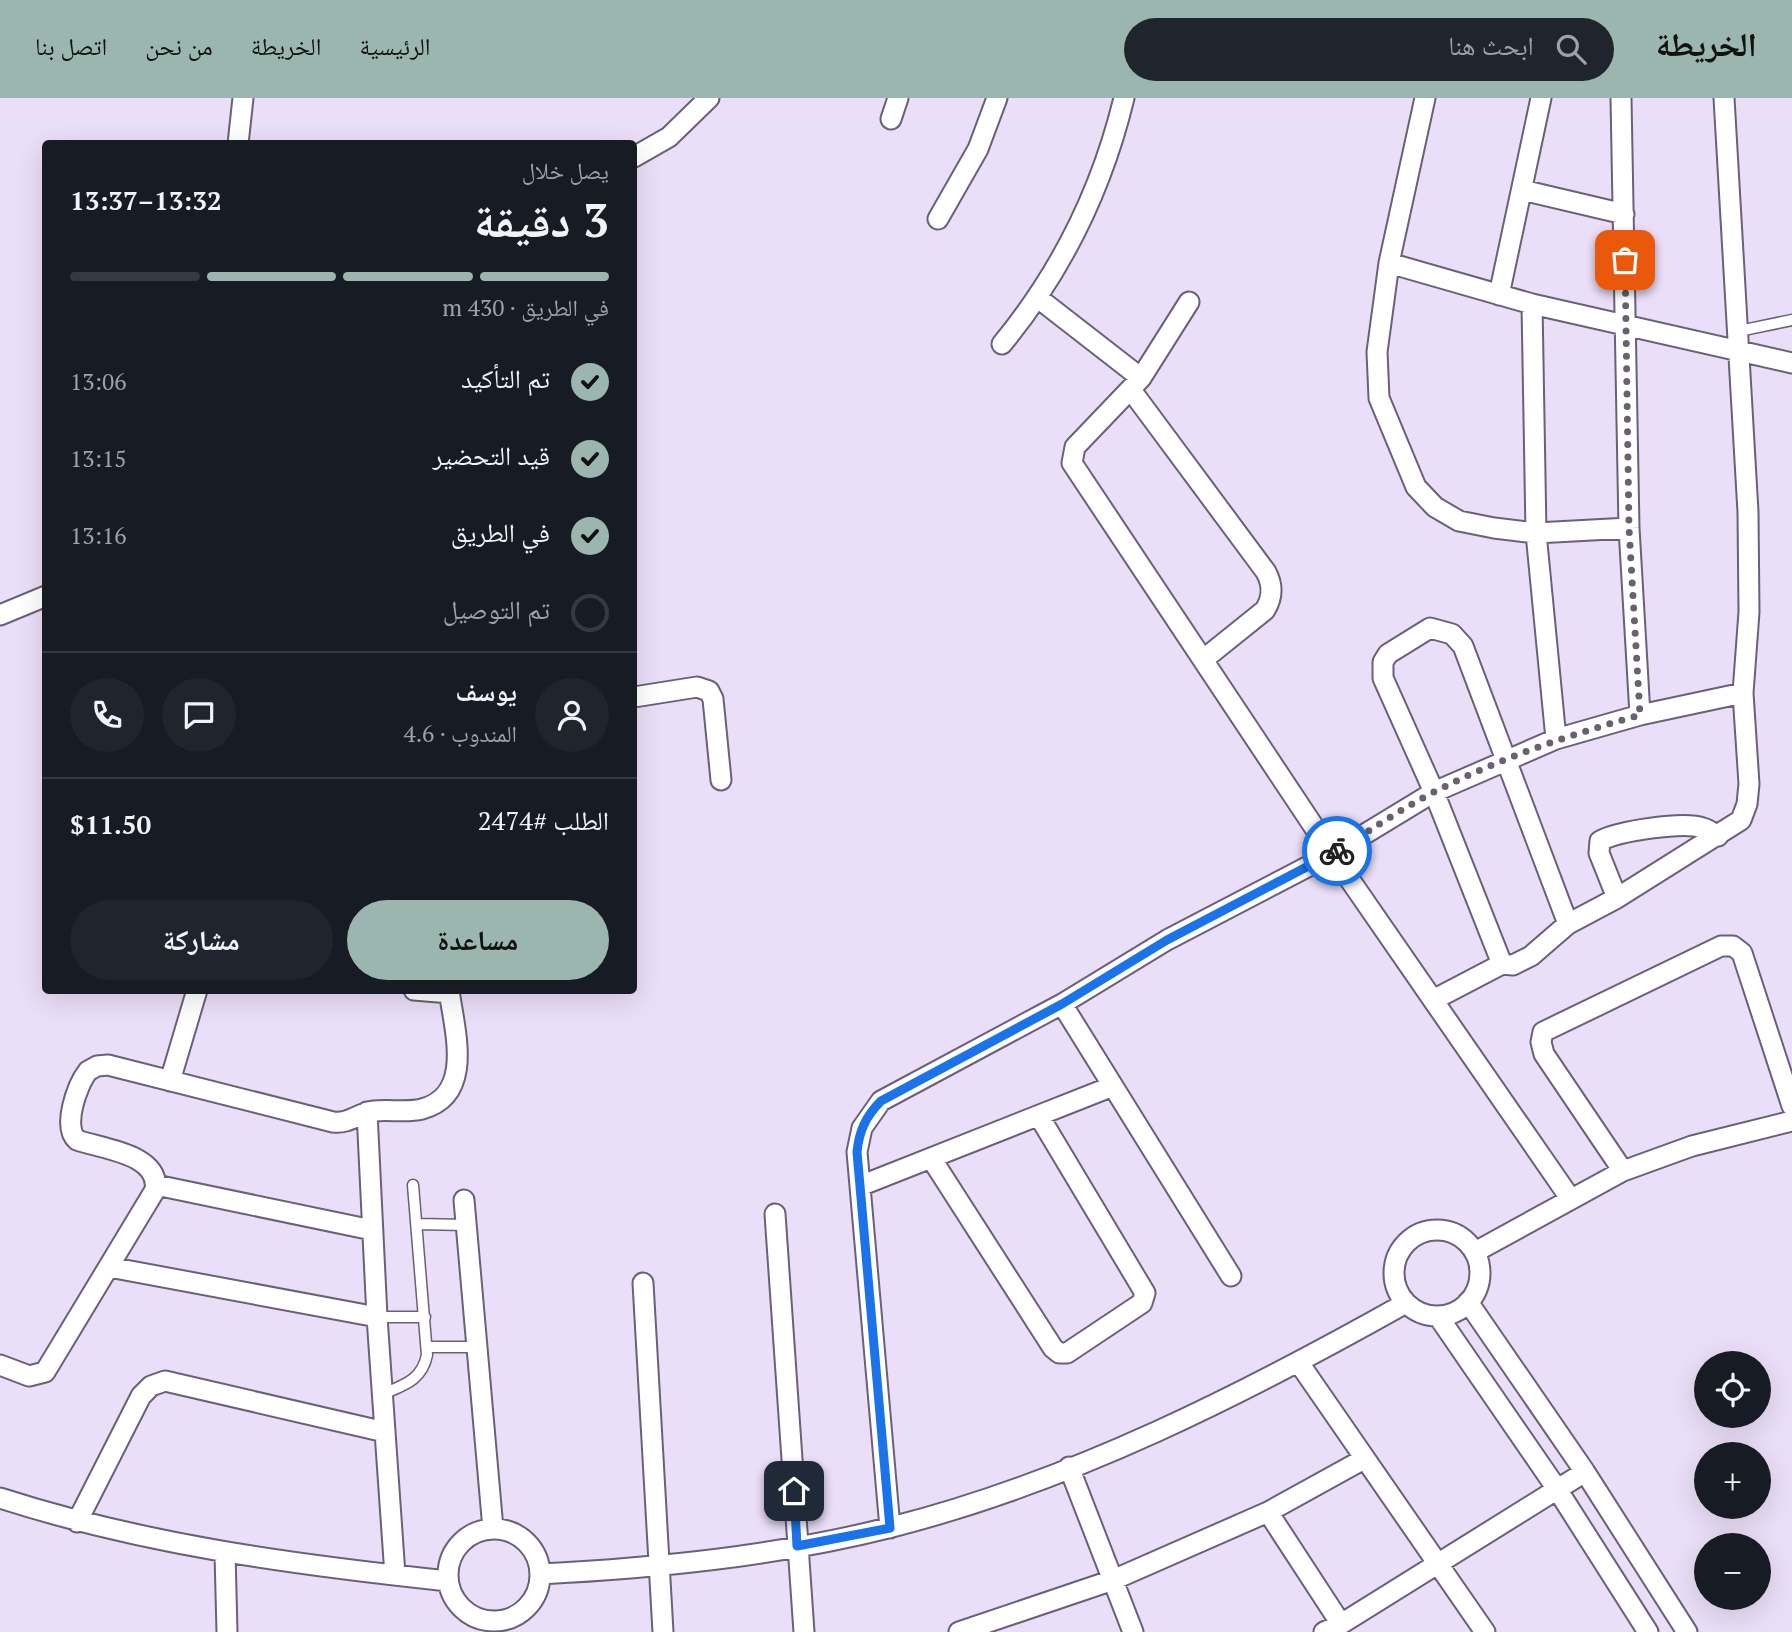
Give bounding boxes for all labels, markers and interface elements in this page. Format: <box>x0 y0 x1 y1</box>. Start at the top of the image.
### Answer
search box <box>1124 18 1614 81</box>
text: الخريطة <box>1656 22 1757 65</box>
text: ابحث هنا <box>1448 28 1534 62</box>
text: اتصل بنا <box>35 30 107 62</box>
text: من نحن <box>145 30 213 62</box>
text: الخريطة <box>251 30 321 62</box>
text: الرئيسية <box>359 30 431 62</box>
icon: search <box>1552 30 1590 68</box>
text: يصل خلال <box>522 155 609 186</box>
text: 13:32–13:37 <box>70 183 222 217</box>
text: 3 دقيقة <box>474 189 609 250</box>
pin <box>1595 230 1655 290</box>
icon: bag <box>1606 241 1644 279</box>
text: في الطريق · 430 m <box>442 292 609 323</box>
text: تم التأكيد <box>461 361 550 395</box>
icon: check <box>571 363 609 401</box>
text: 13:06 <box>70 366 127 397</box>
text: قيد التحضير <box>433 438 550 472</box>
icon: check <box>571 440 609 478</box>
text: 13:15 <box>70 443 127 474</box>
text: في الطريق <box>451 515 550 549</box>
icon: check <box>571 517 609 555</box>
text: 13:16 <box>70 520 127 551</box>
text: تم التوصيل <box>443 592 550 626</box>
text: يوسف <box>456 674 517 708</box>
button: phone <box>70 678 144 752</box>
button: chat <box>162 678 236 752</box>
button: person <box>535 678 609 752</box>
text: المندوب · 4.6 <box>403 718 517 749</box>
text: الطلب #2474 <box>478 803 609 837</box>
text: $11.50 <box>70 807 151 841</box>
courier <box>1302 816 1372 886</box>
icon: bike <box>1318 832 1356 870</box>
button: مشاركة <box>70 900 333 980</box>
button: مساعدة <box>347 900 609 980</box>
map controls <box>1694 1351 1771 1610</box>
button: locate <box>1694 1351 1771 1428</box>
button: + <box>1694 1442 1771 1519</box>
pin <box>764 1461 824 1521</box>
icon: home <box>775 1472 813 1510</box>
button: − <box>1694 1533 1771 1610</box>

